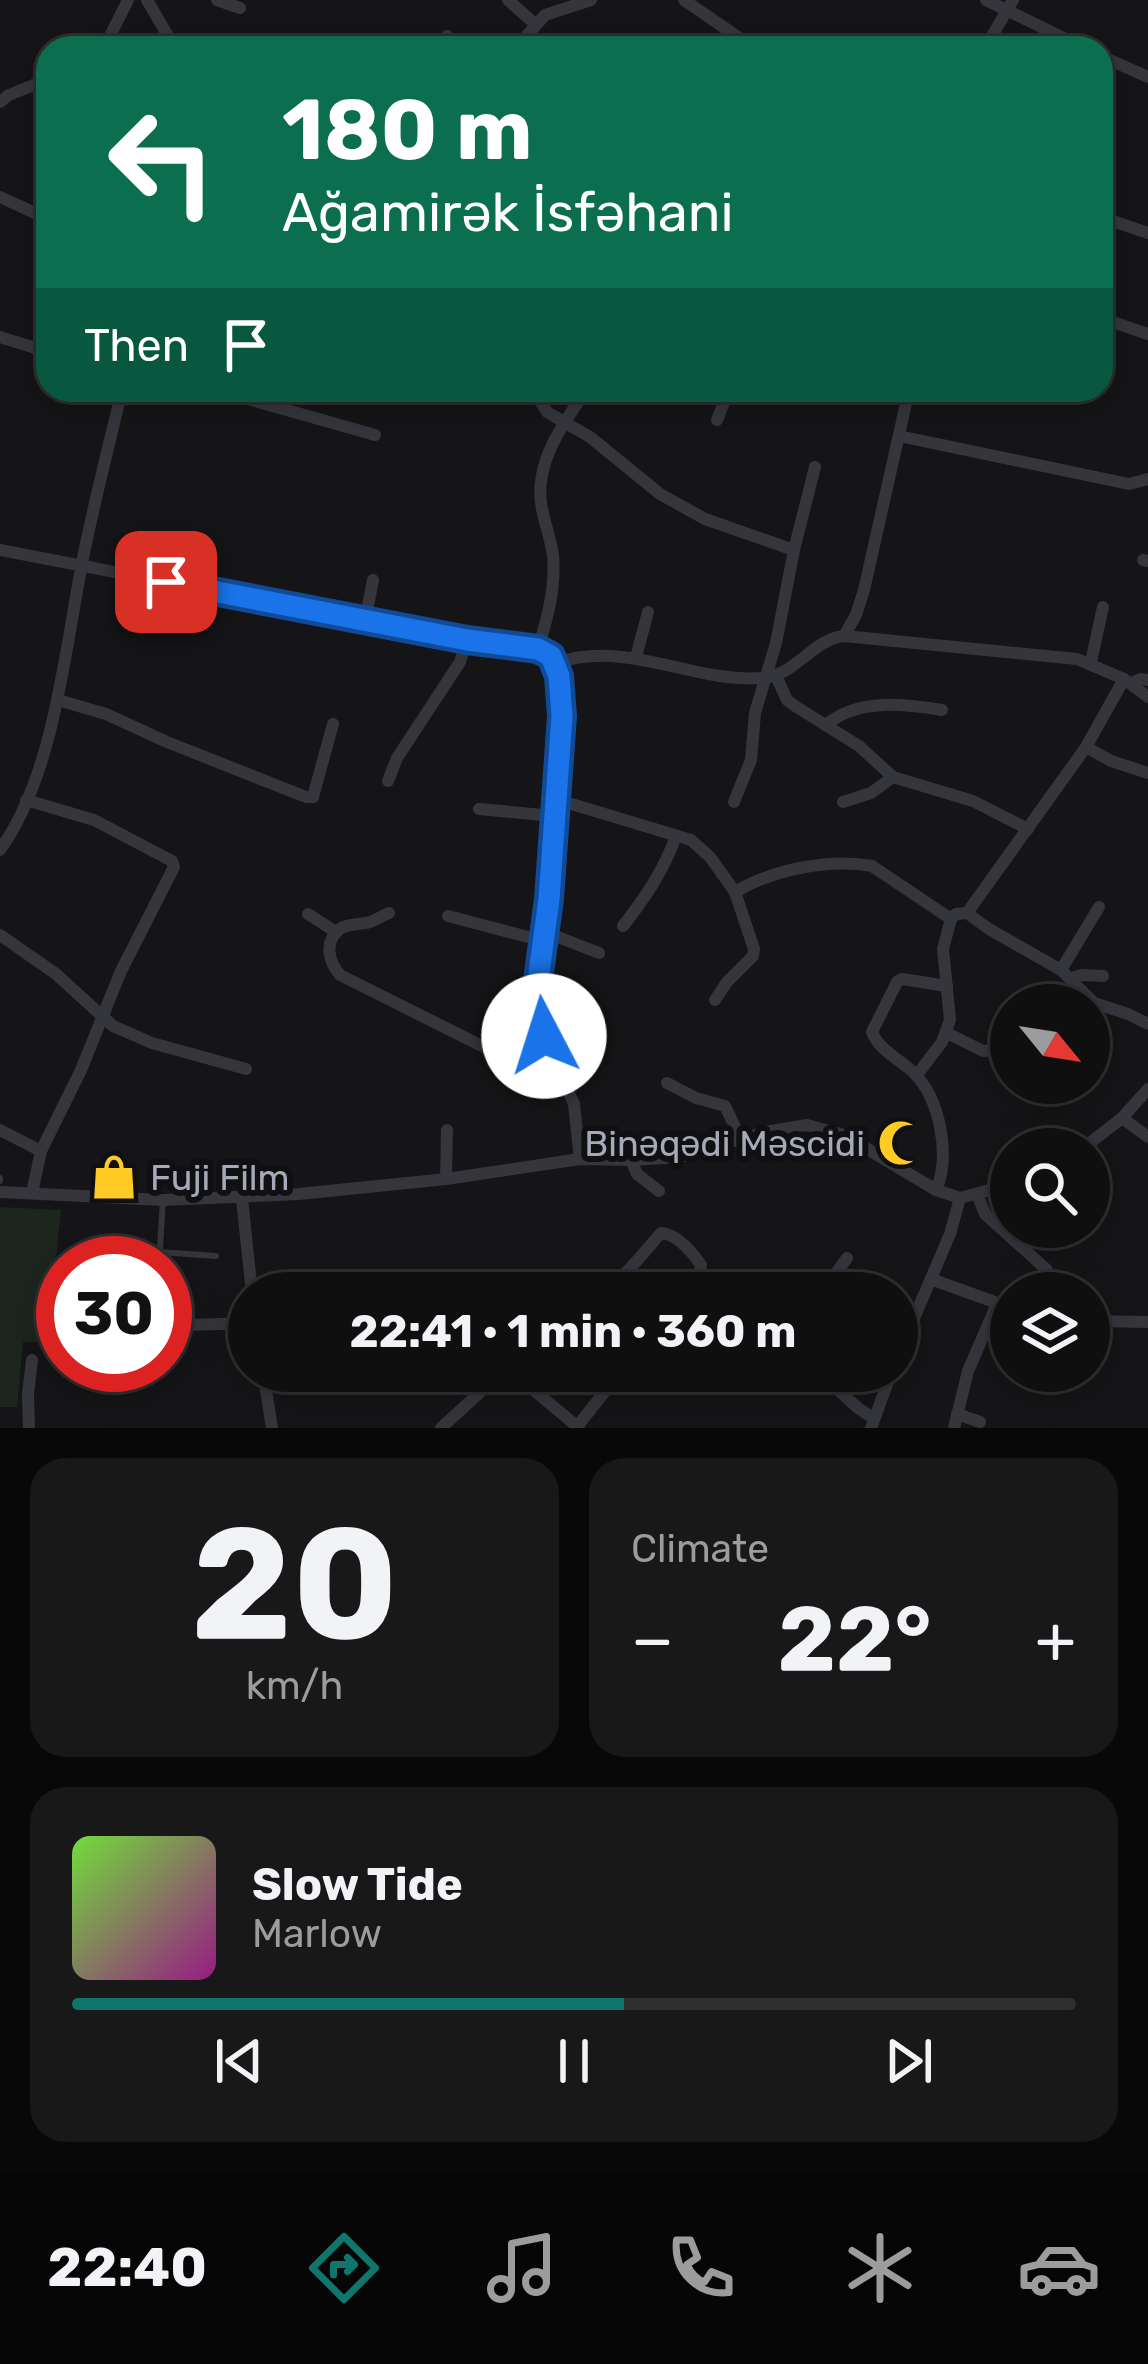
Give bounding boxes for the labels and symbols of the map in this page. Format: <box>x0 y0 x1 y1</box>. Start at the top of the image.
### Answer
pin <box>115 531 217 633</box>
position arrow <box>481 973 607 1099</box>
north arrow <box>990 984 1110 1104</box>
mosque icon: Binəqədi Məscidi <box>876 1118 926 1168</box>
place label: Binəqədi Məscidi <box>584 1122 865 1165</box>
shop icon: Fuji Film <box>89 1152 139 1202</box>
place label: Fuji Film <box>150 1156 290 1199</box>
speed limit sign: 30 <box>36 1236 192 1392</box>

